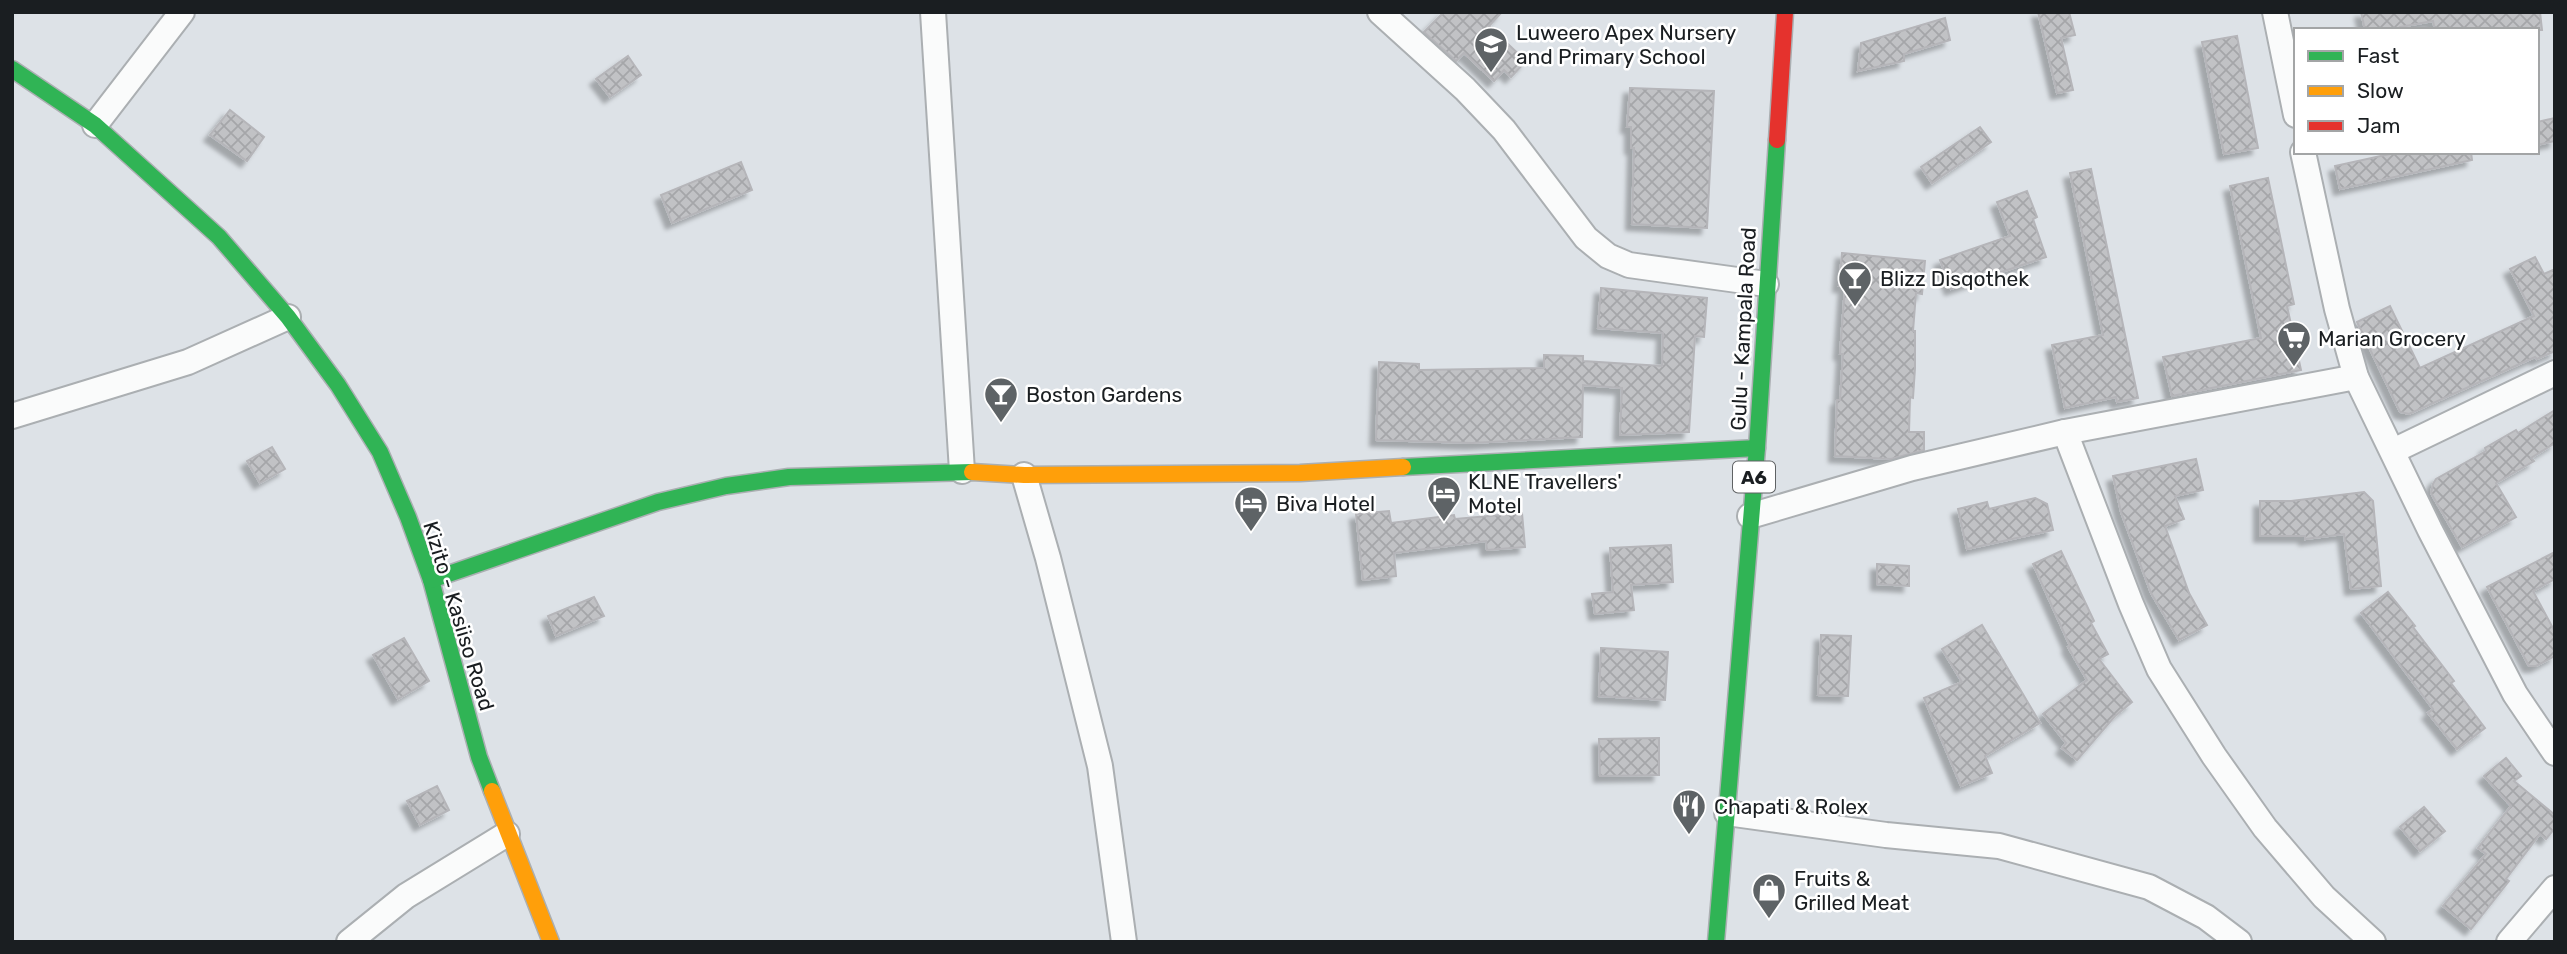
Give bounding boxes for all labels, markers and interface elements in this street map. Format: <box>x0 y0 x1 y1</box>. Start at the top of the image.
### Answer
place label: Luweero Apex Nursery and Primary School <box>1516 20 1737 69</box>
school or university icon: Luweero Apex Nursery and Primary School <box>1472 25 1510 74</box>
legend <box>2294 28 2539 154</box>
text: Fast <box>2357 43 2399 68</box>
text: Slow <box>2357 78 2404 103</box>
text: Jam <box>2357 113 2401 138</box>
street label: Gulu - Kampala Road <box>1725 227 1761 431</box>
bar icon: Blizz Disqothek <box>1836 259 1874 308</box>
place label: Blizz Disqothek <box>1880 266 2029 291</box>
supermarket icon: Marian Grocery <box>2275 319 2313 368</box>
place label: Marian Grocery <box>2318 326 2466 351</box>
bar icon: Boston Gardens <box>982 375 1020 424</box>
place label: Boston Gardens <box>1026 382 1182 407</box>
road number: A6 <box>1733 462 1775 492</box>
place label: KLNE Travellers' Motel <box>1468 469 1622 518</box>
hotel icon: KLNE Travellers' Motel <box>1425 474 1463 523</box>
hotel icon: Biva Hotel <box>1232 484 1270 533</box>
place label: Biva Hotel <box>1276 491 1375 516</box>
street label: Kizito - Kasiiso Road <box>418 518 500 714</box>
restaurant icon: Chapati & Rolex <box>1670 787 1708 836</box>
place label: Chapati & Rolex <box>1714 794 1868 819</box>
place label: Fruits & Grilled Meat <box>1794 866 1909 915</box>
shop icon: Fruits & Grilled Meat <box>1750 871 1788 920</box>

